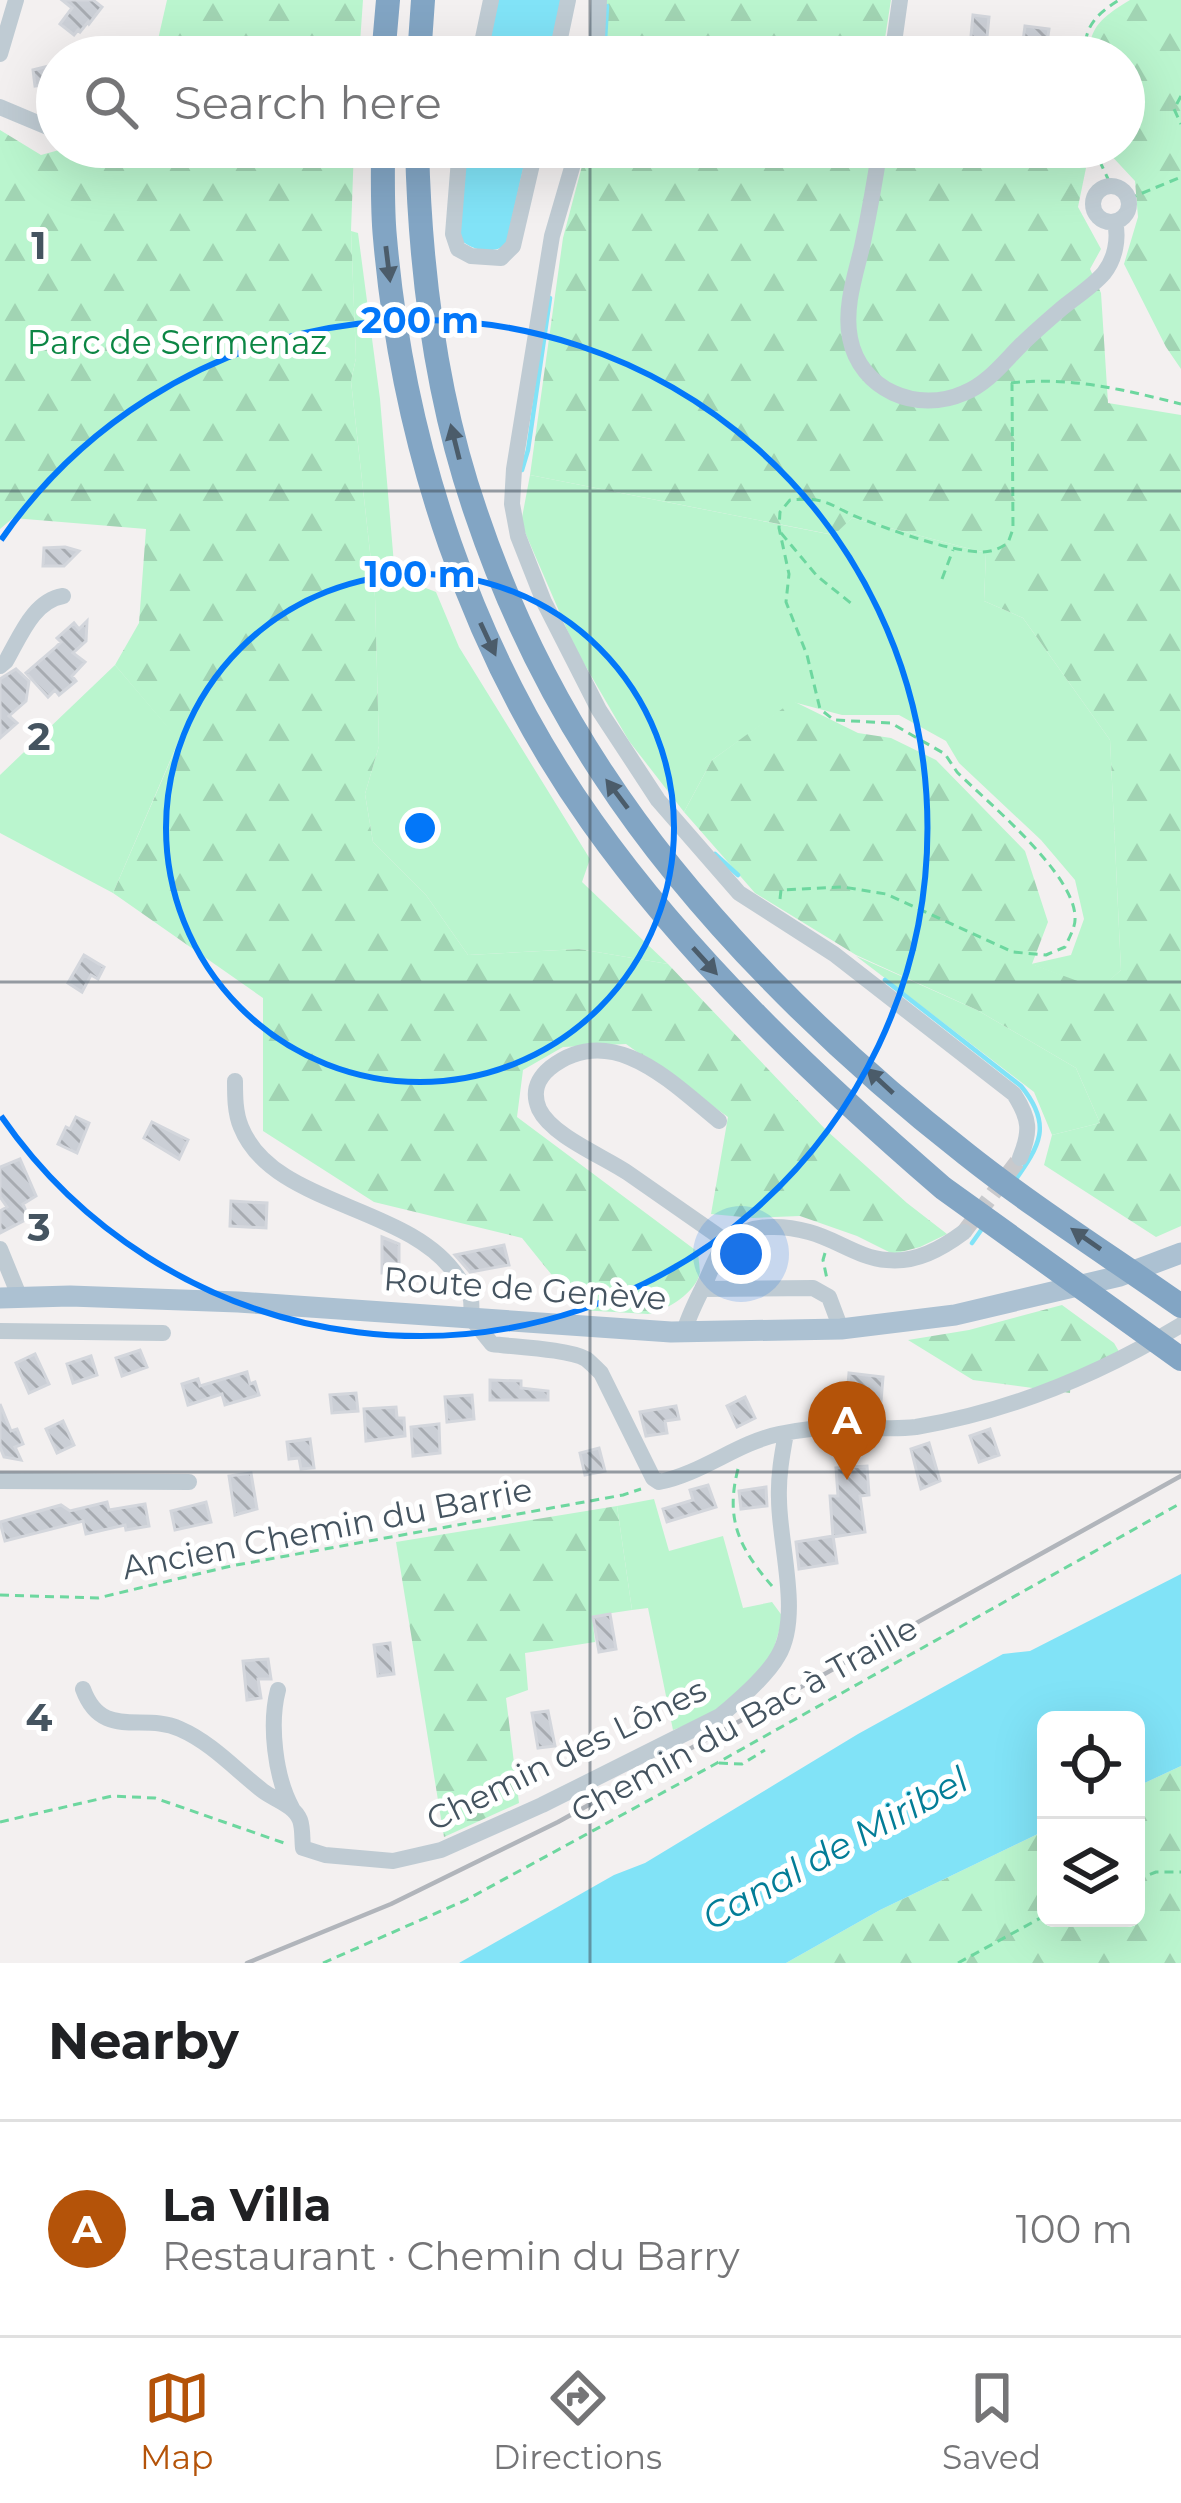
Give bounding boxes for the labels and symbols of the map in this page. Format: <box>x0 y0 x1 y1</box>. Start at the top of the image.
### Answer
text: 1 <box>31 221 47 269</box>
one-way arrow <box>378 246 397 283</box>
text: 200 m <box>361 298 479 342</box>
park label: Parc de Sermenaz <box>27 322 327 362</box>
one-way arrow <box>445 423 464 460</box>
text: 100 m <box>365 552 475 596</box>
one-way arrow <box>478 622 498 657</box>
text: 2 <box>27 712 51 760</box>
one-way arrow <box>606 778 630 810</box>
centre of rings <box>399 807 441 849</box>
one-way arrow <box>692 945 718 975</box>
one-way arrow <box>865 1068 894 1095</box>
text: 3 <box>26 1203 51 1251</box>
your location <box>711 1224 771 1284</box>
one-way arrow <box>1070 1228 1102 1251</box>
street label: Route de Genève <box>382 1258 668 1318</box>
pin: A <box>808 1381 886 1480</box>
street label: Ancien Chemin du Barrie <box>119 1469 535 1587</box>
street label: Chemin du Bac à Traille <box>564 1607 924 1831</box>
street label: Chemin des Lônes <box>420 1669 712 1839</box>
text: 4 <box>26 1693 53 1741</box>
water label: Canal de Miribel <box>695 1757 976 1939</box>

